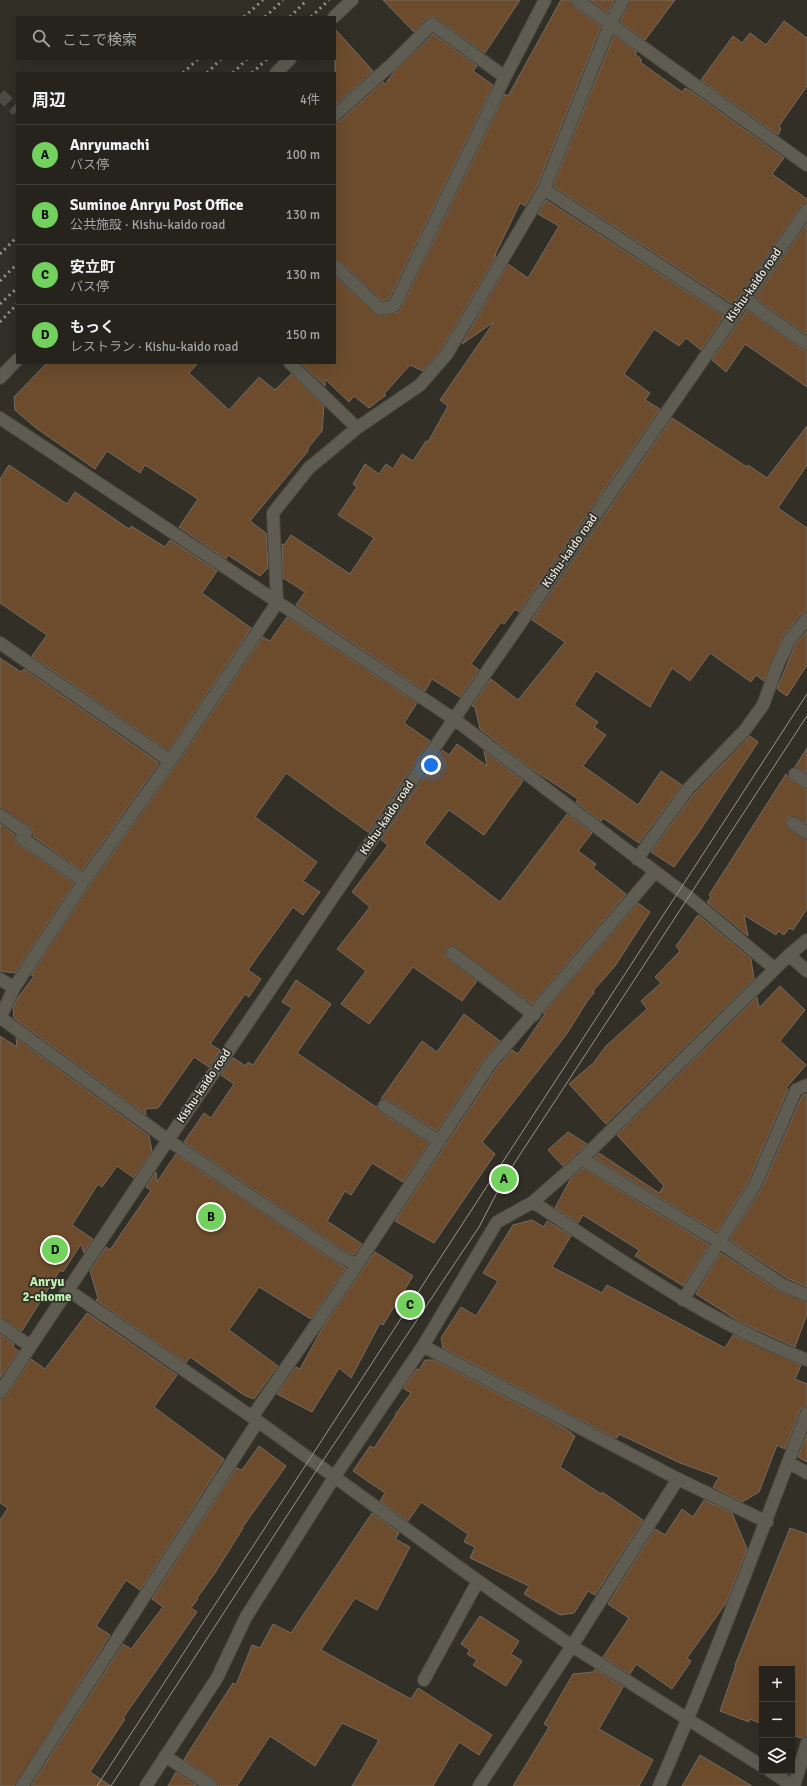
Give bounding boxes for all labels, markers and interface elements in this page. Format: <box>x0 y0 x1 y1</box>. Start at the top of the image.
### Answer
search box <box>16 16 336 60</box>
icon: search <box>30 27 52 49</box>
text: ここで検索 <box>62 31 137 49</box>
text: 周辺 <box>32 90 66 111</box>
text: 4件 <box>300 92 320 108</box>
text: Anryumachi <box>70 136 149 154</box>
text: A <box>41 147 49 163</box>
text: 100 m <box>286 147 320 163</box>
text: バス停 <box>70 157 109 173</box>
text: Suminoe Anryu Post Office <box>70 196 243 214</box>
text: B <box>41 207 49 223</box>
text: 130 m <box>286 207 320 223</box>
text: 公共施設 · Kishu-kaido road <box>70 217 225 233</box>
street label: Kishu-kaido road <box>723 245 785 325</box>
text: 安立町 <box>70 258 115 276</box>
text: C <box>41 267 49 283</box>
text: 130 m <box>286 267 320 283</box>
text: バス停 <box>70 279 109 295</box>
text: もっく <box>70 318 115 336</box>
text: D <box>41 327 49 343</box>
text: 150 m <box>286 327 320 343</box>
text: レストラン · Kishu-kaido road <box>70 339 238 355</box>
street label: Kishu-kaido road <box>539 511 601 591</box>
your location <box>421 755 441 775</box>
street label: Kishu-kaido road <box>357 778 417 858</box>
street label: Kishu-kaido road <box>174 1046 234 1126</box>
pin: A <box>491 1164 517 1194</box>
pin: B <box>198 1202 224 1232</box>
pin: D <box>42 1235 68 1265</box>
district label: Anryu 2-chome <box>23 1274 72 1305</box>
pin: C <box>397 1290 423 1320</box>
map controls <box>759 1666 795 1774</box>
button: + <box>759 1666 795 1702</box>
button: − <box>759 1702 795 1738</box>
button: layers <box>759 1738 795 1774</box>

